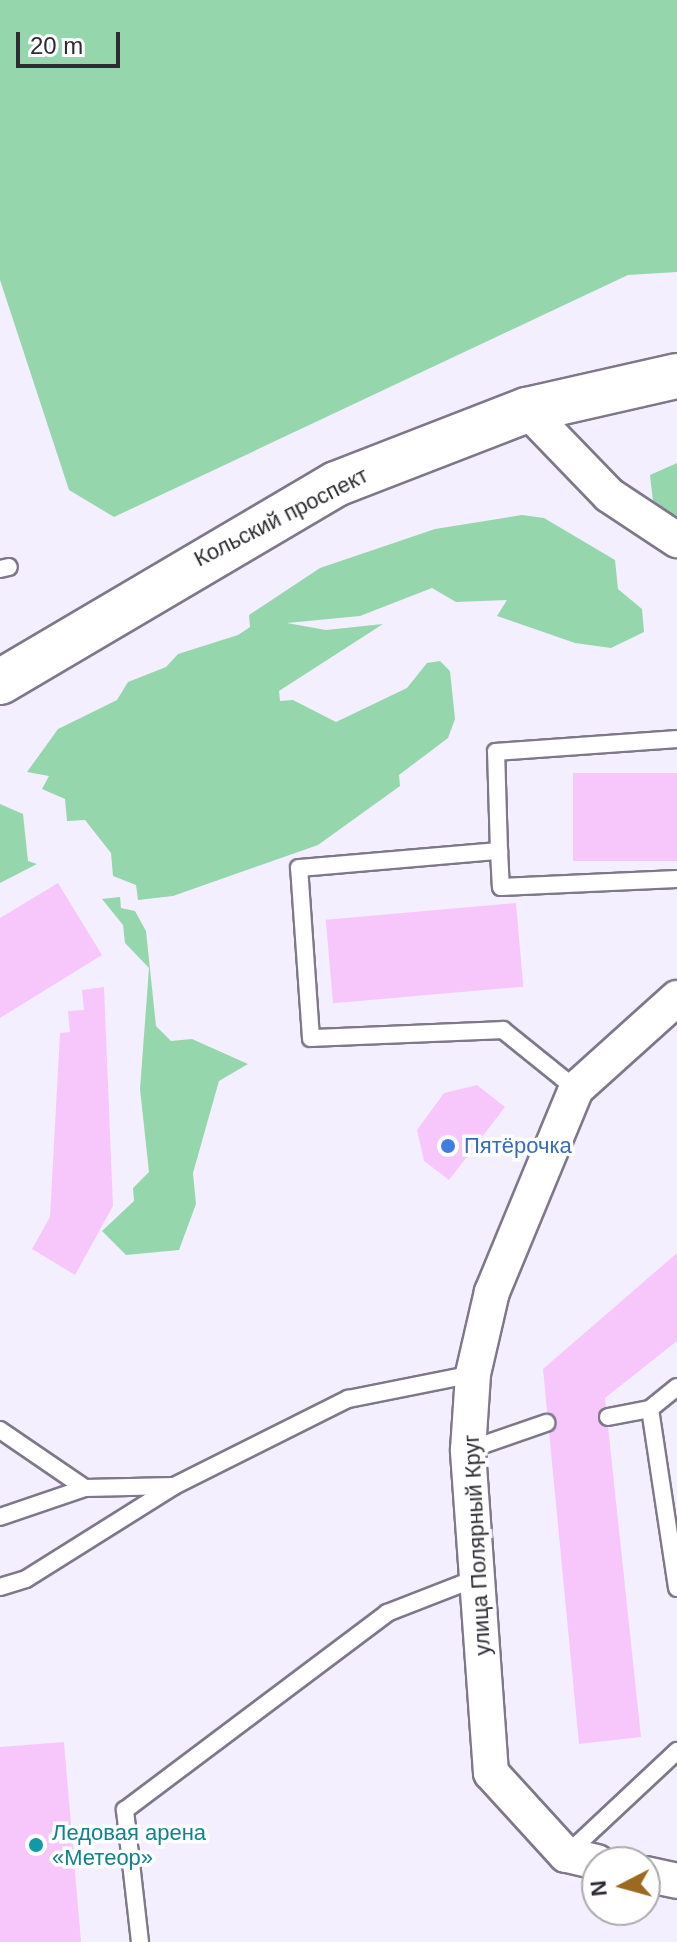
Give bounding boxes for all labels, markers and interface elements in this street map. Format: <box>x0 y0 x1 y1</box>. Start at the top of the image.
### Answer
scale bar <box>20 16 124 66</box>
text: 20 m <box>30 32 83 59</box>
street label: Кольский проспект <box>190 462 372 572</box>
place label: Пятёрочка <box>464 1133 572 1159</box>
marker: Пятёрочка <box>439 1137 457 1155</box>
street label: улица Полярный Круг <box>458 1434 496 1656</box>
place label: Ледовая арена «Метеор» <box>52 1819 206 1870</box>
marker: Ледовая арена «Метеор» <box>27 1836 45 1854</box>
north arrow <box>581 1846 661 1926</box>
text: N <box>585 1879 612 1898</box>

